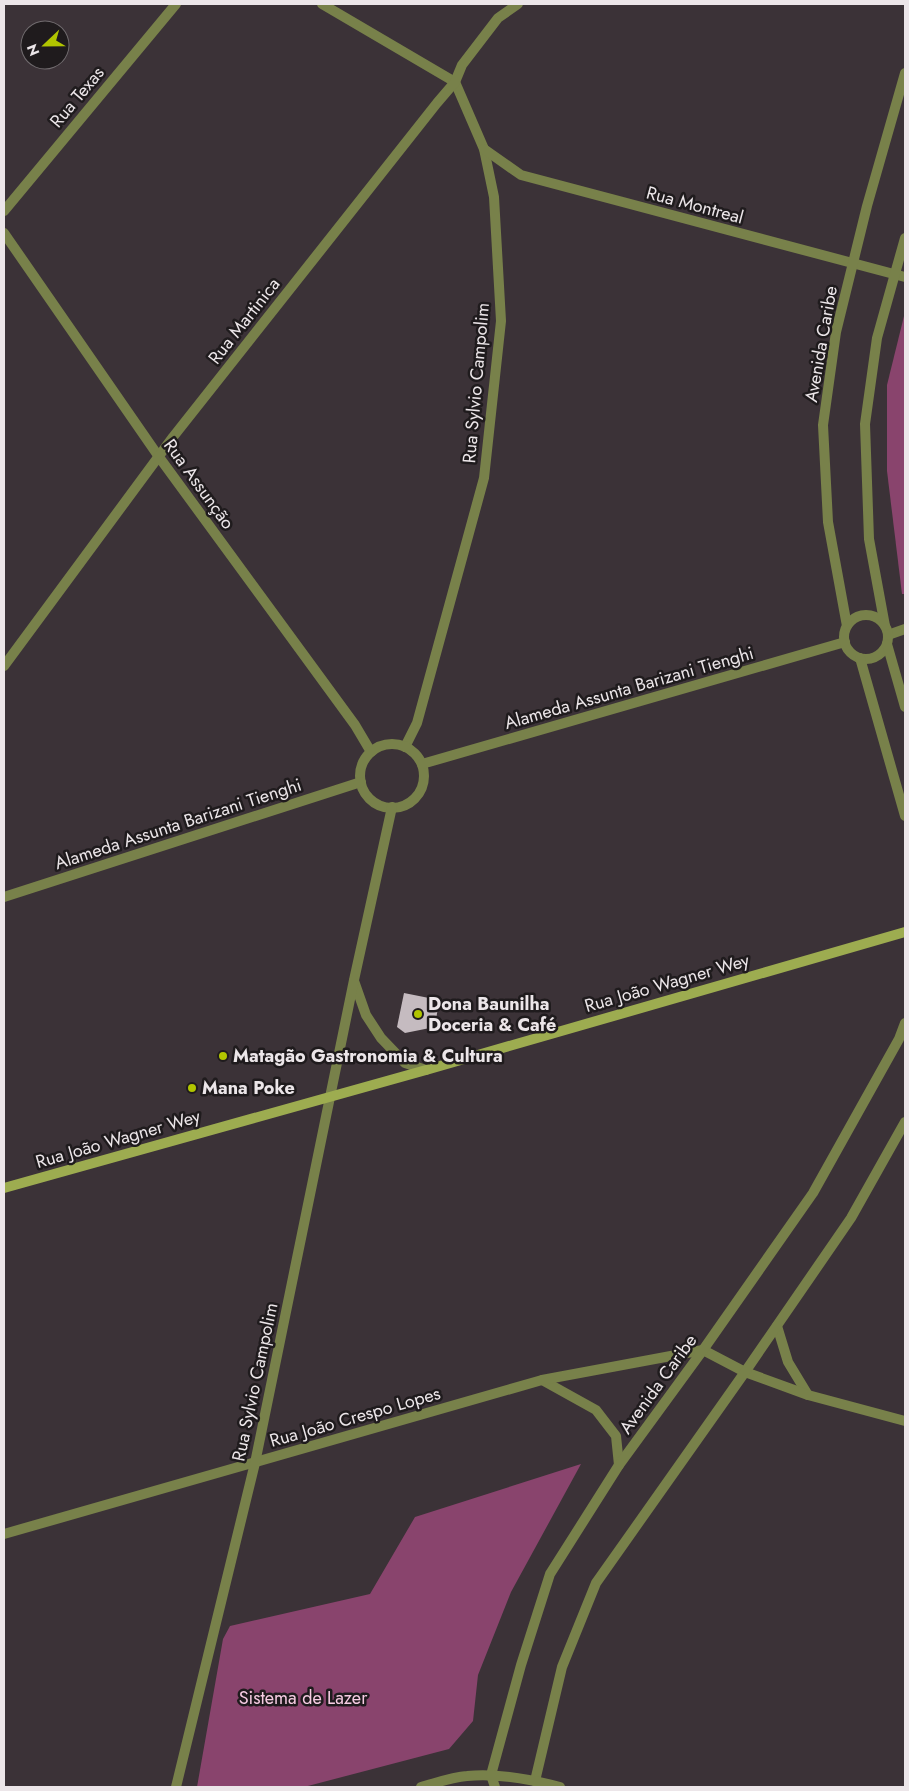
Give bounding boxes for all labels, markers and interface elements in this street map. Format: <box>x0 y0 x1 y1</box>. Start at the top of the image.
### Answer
north arrow <box>20 20 70 70</box>
text: N <box>22 41 44 59</box>
street label: Rua Texas <box>44 61 110 133</box>
street label: Rua Montreal <box>643 180 747 230</box>
street label: Rua Martinica <box>202 272 286 370</box>
street label: Avenida Caribe <box>798 284 844 404</box>
street label: Rua Sylvio Campolim <box>456 302 496 464</box>
street label: Rua Assunção <box>157 433 241 535</box>
street label: Alameda Assunta Barizani Tienghi <box>501 640 757 736</box>
street label: Alameda Assunta Barizani Tienghi <box>51 772 305 876</box>
street label: Rua João Wagner Wey <box>582 947 752 1019</box>
place label: Dona Baunilha Doceria & Café <box>428 991 556 1038</box>
marker: Dona Baunilha Doceria & Café <box>412 1008 424 1020</box>
place label: Matagão Gastronomia & Cultura <box>233 1043 503 1069</box>
marker: Matagão Gastronomia & Cultura <box>217 1050 229 1062</box>
place label: Mana Poke <box>202 1075 295 1101</box>
marker: Mana Poke <box>186 1082 198 1094</box>
street label: Rua João Wagner Wey <box>33 1103 203 1175</box>
street label: Rua Sylvio Campolim <box>226 1300 284 1464</box>
street label: Avenida Caribe <box>613 1329 703 1439</box>
street label: Rua João Crespo Lopes <box>267 1380 443 1454</box>
park label: Sistema de Lazer <box>239 1685 368 1711</box>

